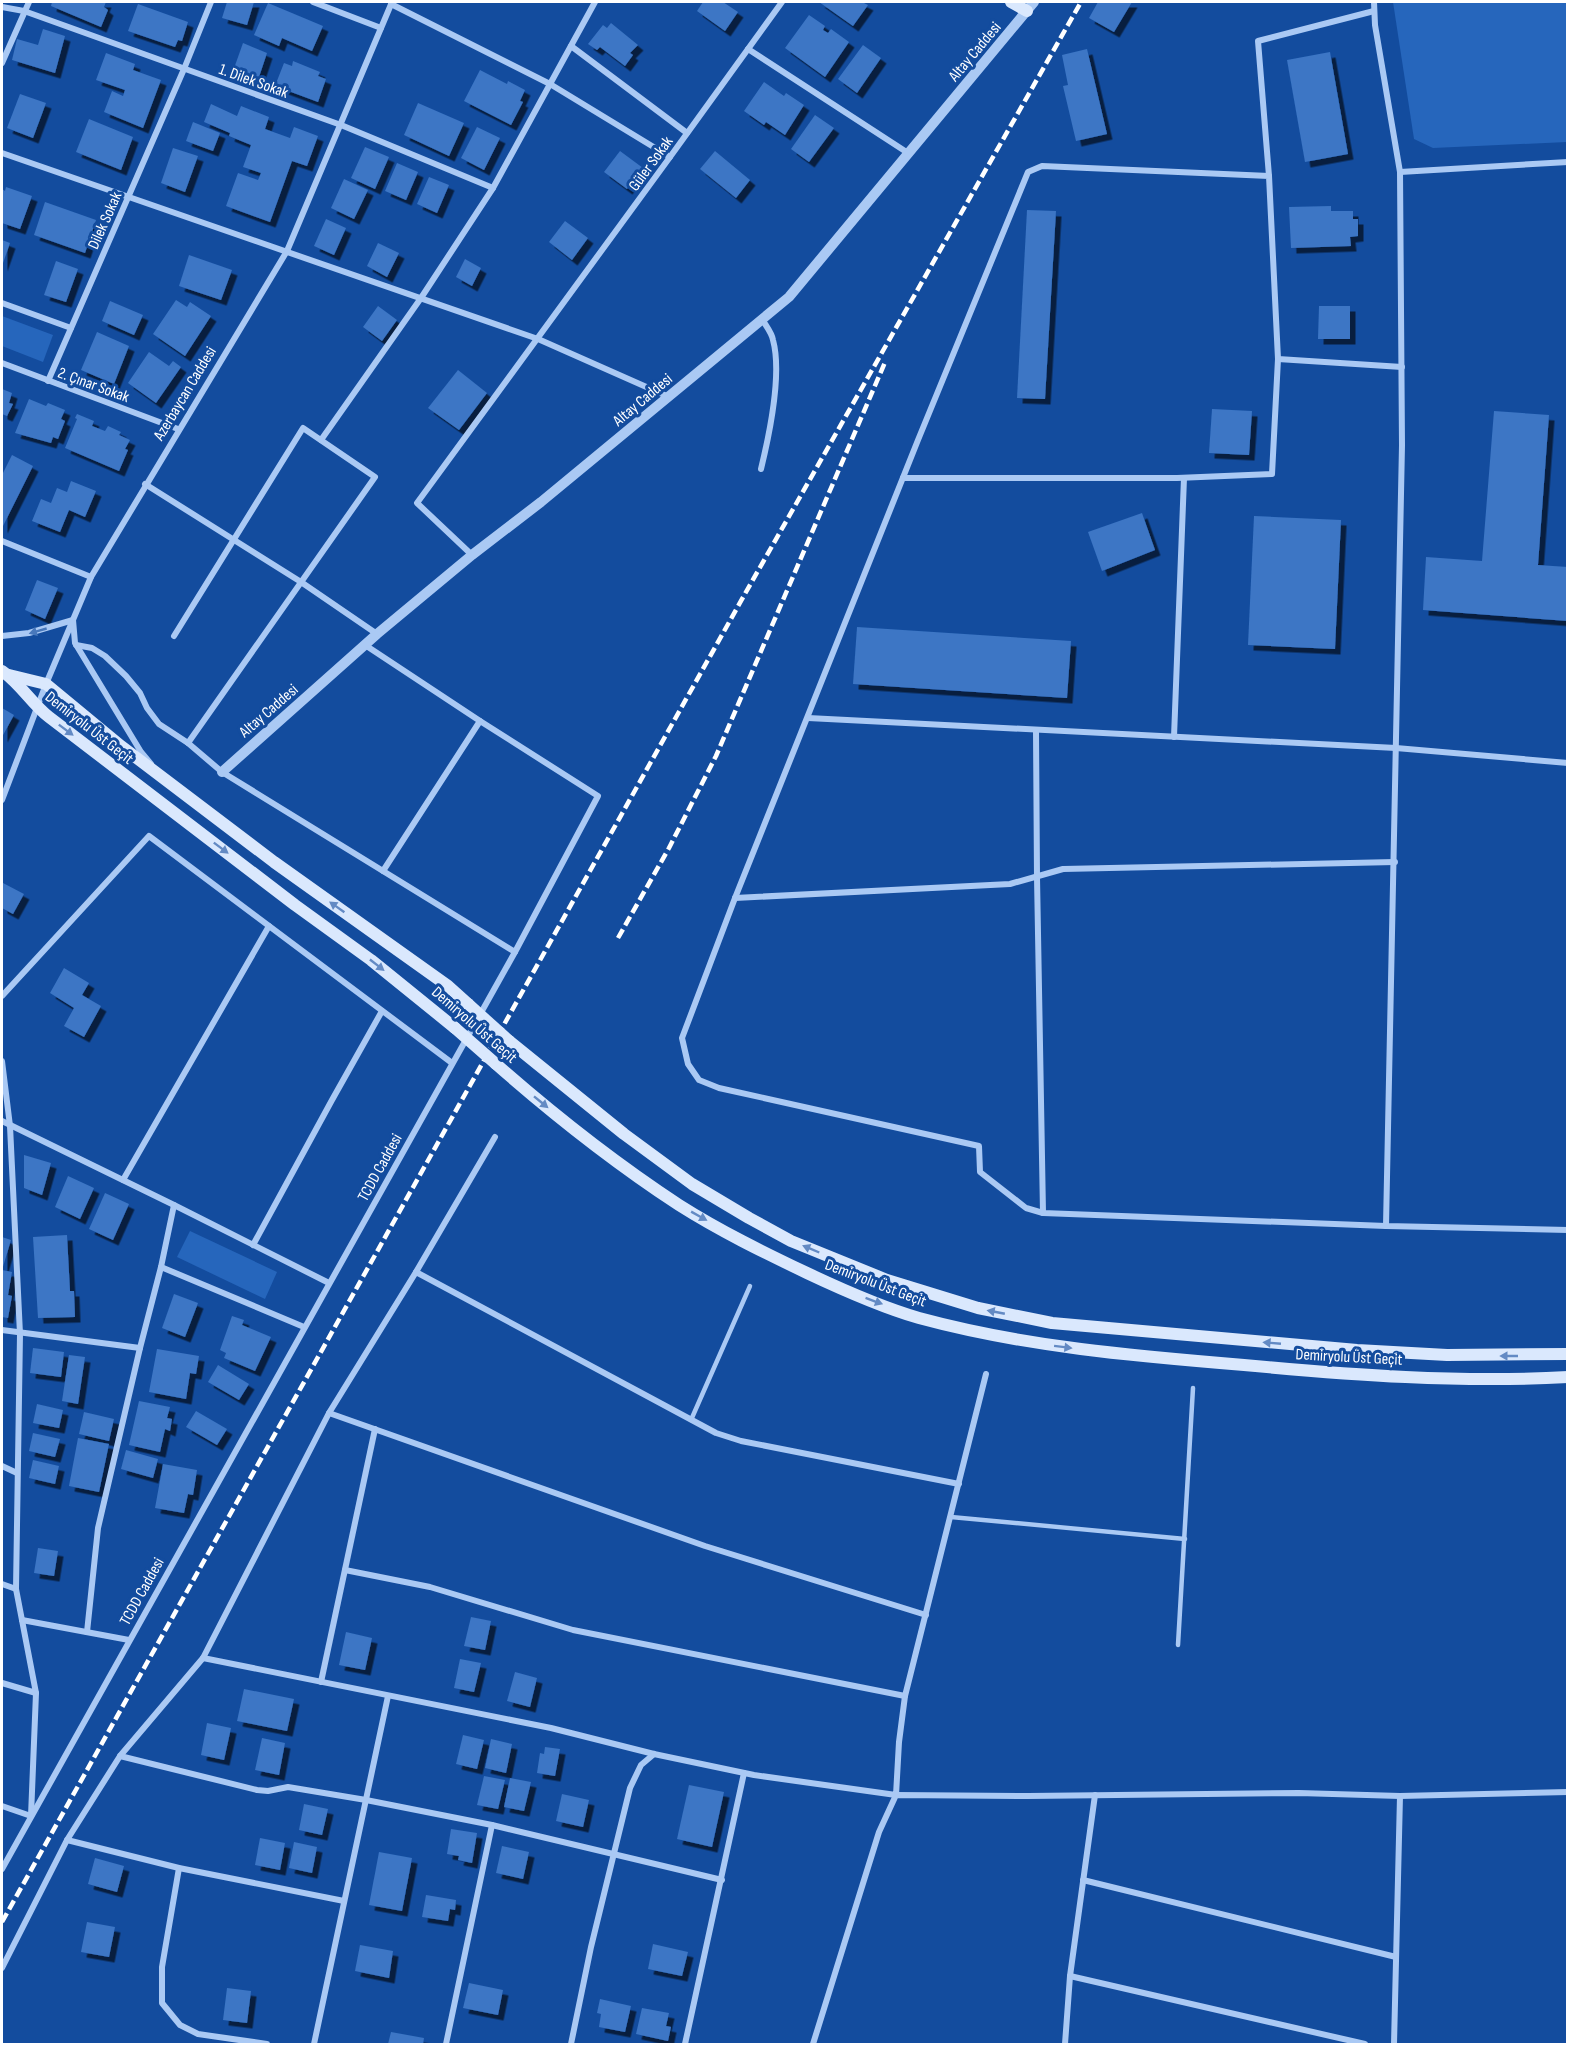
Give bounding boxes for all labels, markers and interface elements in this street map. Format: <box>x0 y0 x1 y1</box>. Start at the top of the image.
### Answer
street label: Altay Caddesi <box>944 18 1005 86</box>
street label: 1. Dilek Sokak <box>216 60 291 103</box>
street label: Güler Sokak <box>625 133 677 195</box>
street label: Dilek Sokak <box>84 189 126 252</box>
street label: Azerbaycan Caddesi <box>149 343 221 445</box>
street label: 2. Çınar Sokak <box>55 364 132 407</box>
street label: Altay Caddesi <box>609 370 677 431</box>
one-way arrow <box>29 626 47 636</box>
street label: Altay Caddesi <box>235 680 302 742</box>
street label: Demiryolu Üst Geçit <box>41 688 137 769</box>
one-way arrow <box>57 724 73 736</box>
one-way arrow <box>213 842 228 854</box>
one-way arrow <box>330 901 346 913</box>
one-way arrow <box>369 958 385 971</box>
street label: Demiryolu Üst Geçit <box>427 983 521 1067</box>
one-way arrow <box>533 1095 549 1108</box>
street label: TCDD Caddesi <box>354 1131 407 1205</box>
one-way arrow <box>691 1211 708 1221</box>
one-way arrow <box>802 1244 820 1254</box>
street label: Demiryolu Üst Geçit <box>822 1255 929 1311</box>
one-way arrow <box>865 1297 883 1307</box>
one-way arrow <box>986 1307 1005 1316</box>
one-way arrow <box>1263 1338 1282 1348</box>
one-way arrow <box>1053 1342 1072 1352</box>
street label: Demiryolu Üst Geçit <box>1295 1345 1403 1370</box>
one-way arrow <box>1500 1351 1519 1361</box>
street label: TCDD Caddesi <box>116 1555 169 1629</box>

